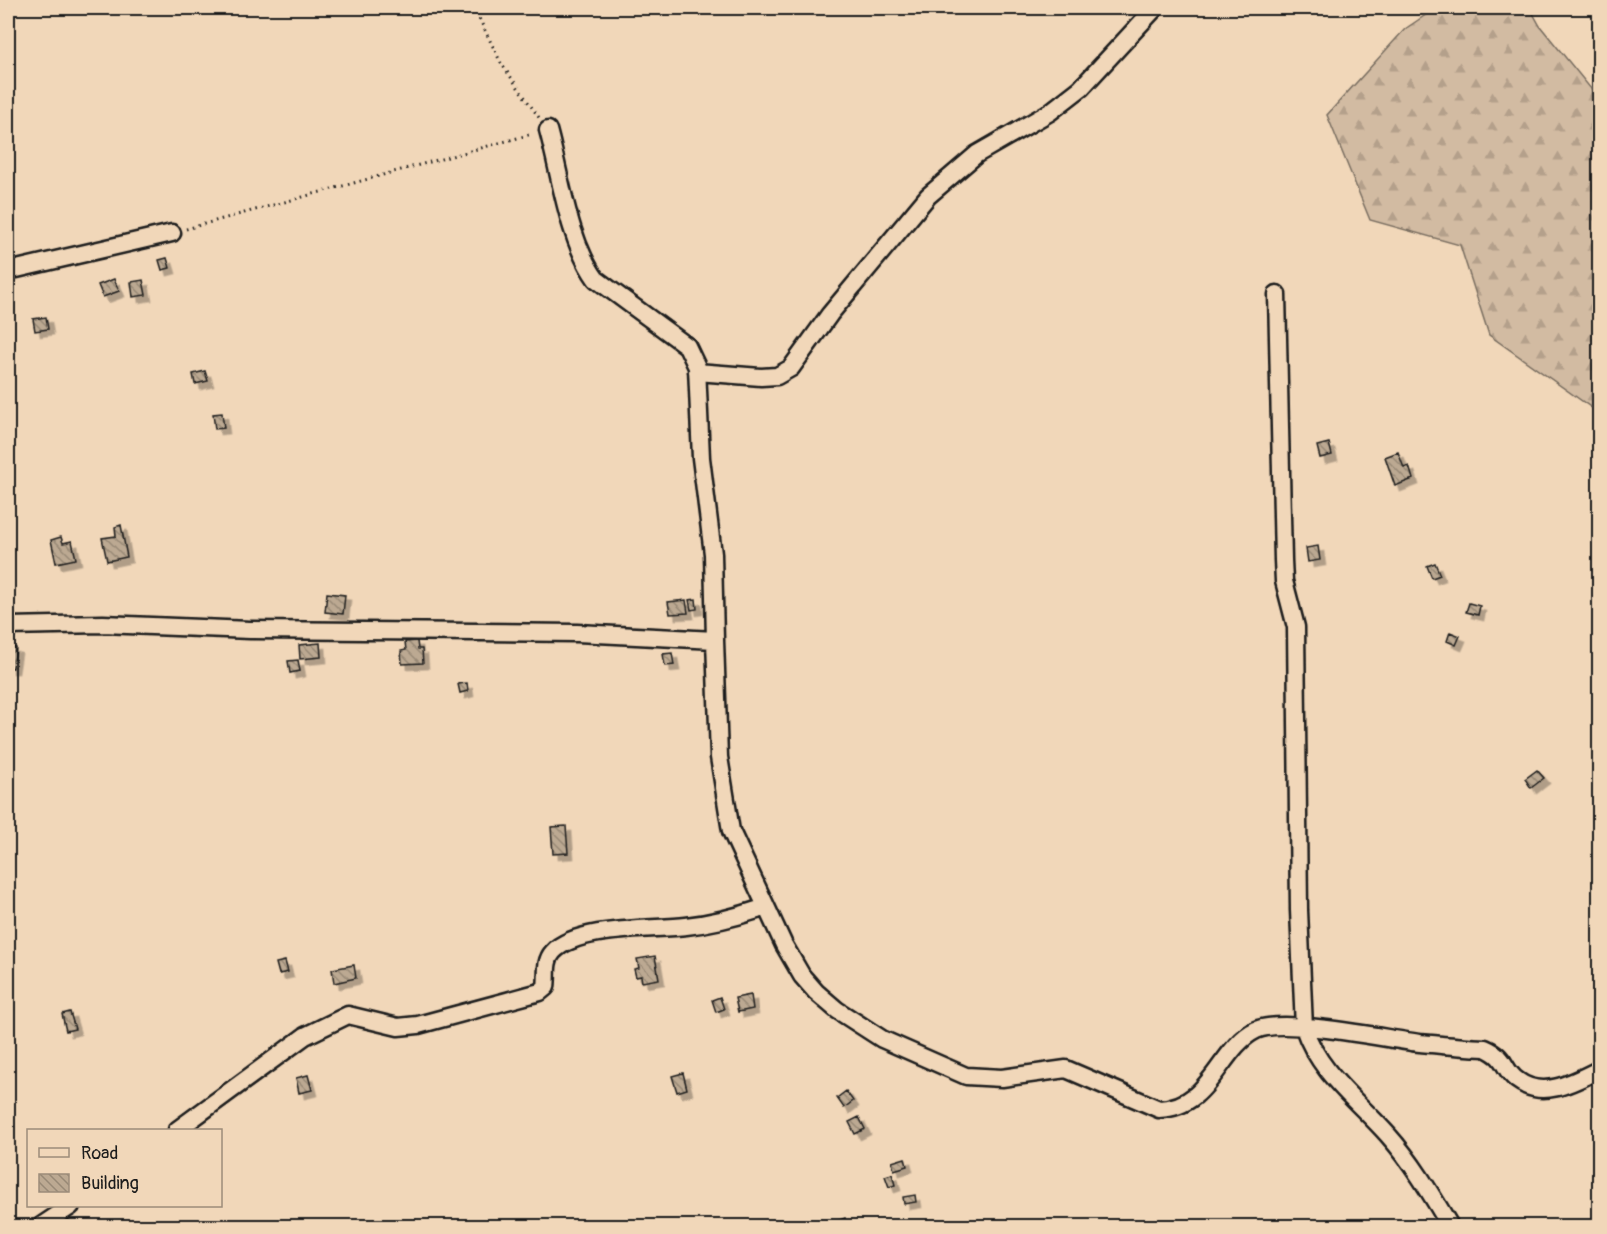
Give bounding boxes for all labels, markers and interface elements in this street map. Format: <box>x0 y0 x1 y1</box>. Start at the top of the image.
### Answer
legend <box>27 1129 222 1207</box>
text: Road <box>81 1142 118 1165</box>
text: Building <box>81 1172 139 1195</box>

